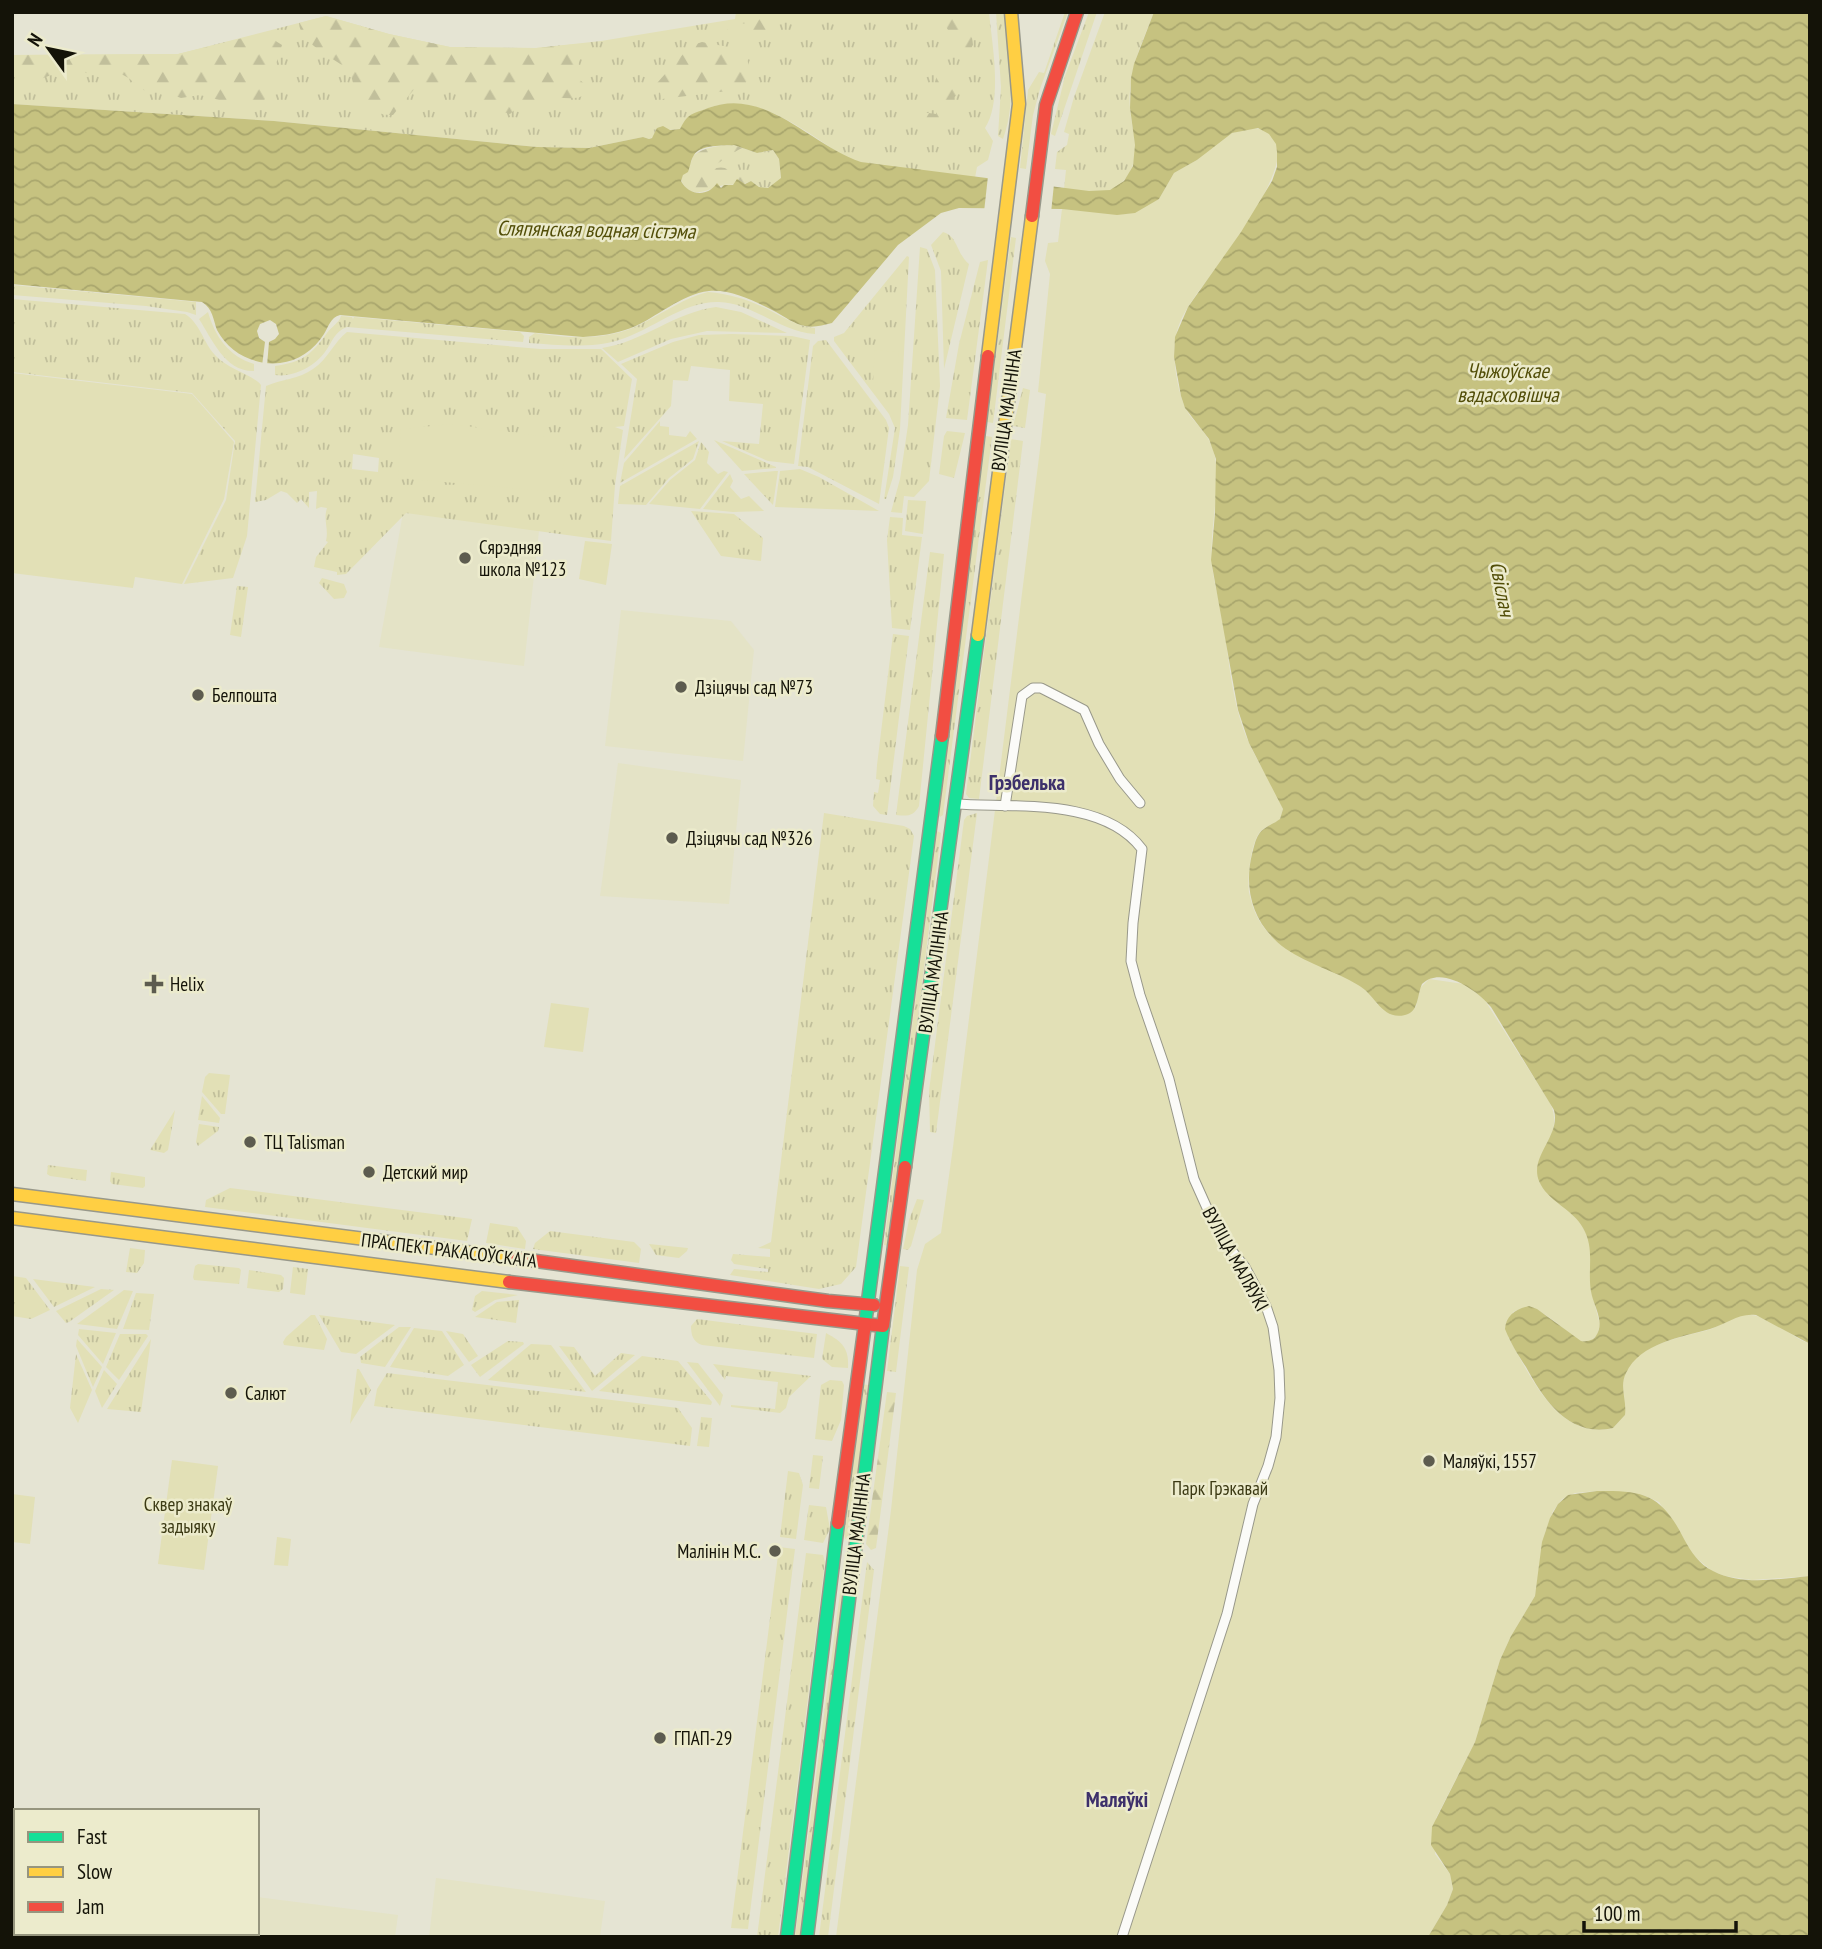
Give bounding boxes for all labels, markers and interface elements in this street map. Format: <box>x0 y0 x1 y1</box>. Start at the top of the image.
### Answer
north arrow <box>14 14 84 84</box>
text: N <box>22 29 48 51</box>
water label: Сляпянская водная сістэма <box>497 214 697 245</box>
street label: ВУЛІЦА МАЛІНІНА <box>986 348 1026 472</box>
water label: Чыжоўскае вадасховішча <box>1457 357 1560 408</box>
place label: Сярэдняя школа №123 <box>479 535 566 581</box>
marker: Сярэдняя школа №123 <box>457 550 473 566</box>
water label: Свіслач <box>1484 559 1521 620</box>
place label: Дзіцячы сад №73 <box>695 675 813 699</box>
marker: Дзіцячы сад №73 <box>673 679 689 695</box>
place label: Белпошта <box>212 683 277 707</box>
marker: Белпошта <box>190 687 206 703</box>
district label: Грэбелька <box>989 769 1066 796</box>
place label: Дзіцячы сад №326 <box>686 826 813 850</box>
marker: Дзіцячы сад №326 <box>664 830 680 846</box>
street label: ВУЛІЦА МАЛІНІНА <box>913 910 953 1034</box>
place label: Helix <box>170 972 205 996</box>
marker: Helix <box>144 974 164 994</box>
place label: ТЦ Talisman <box>264 1130 345 1154</box>
marker: ТЦ Talisman <box>242 1134 258 1150</box>
place label: Детский мир <box>383 1160 468 1184</box>
marker: Детский мир <box>361 1164 377 1180</box>
street label: ВУЛІЦА МАЛЯЎКІ <box>1197 1203 1275 1315</box>
street label: ПРАСПЕКТ РАКАСОЎСКАГА <box>360 1227 538 1273</box>
place label: Салют <box>245 1381 287 1405</box>
marker: Салют <box>223 1385 239 1401</box>
place label: Маляўкі, 1557 <box>1443 1449 1537 1473</box>
marker: Маляўкі, 1557 <box>1421 1453 1437 1469</box>
street label: ВУЛІЦА МАЛІНІНА <box>837 1472 875 1596</box>
park label: Парк Грэкавай <box>1172 1476 1268 1500</box>
park label: Сквер знакаў задыяку <box>144 1492 233 1538</box>
place label: Малінін М.С. <box>677 1539 761 1563</box>
marker: Малінін М.С. <box>767 1543 783 1559</box>
place label: ГПАП-29 <box>674 1726 732 1750</box>
marker: ГПАП-29 <box>652 1730 668 1746</box>
district label: Маляўкі <box>1086 1786 1148 1813</box>
legend <box>14 1809 259 1935</box>
text: Fast <box>77 1823 107 1850</box>
text: Slow <box>77 1858 113 1885</box>
scale bar <box>1584 1890 1736 1934</box>
text: Jam <box>76 1893 104 1920</box>
text: 100 m <box>1594 1900 1640 1927</box>

